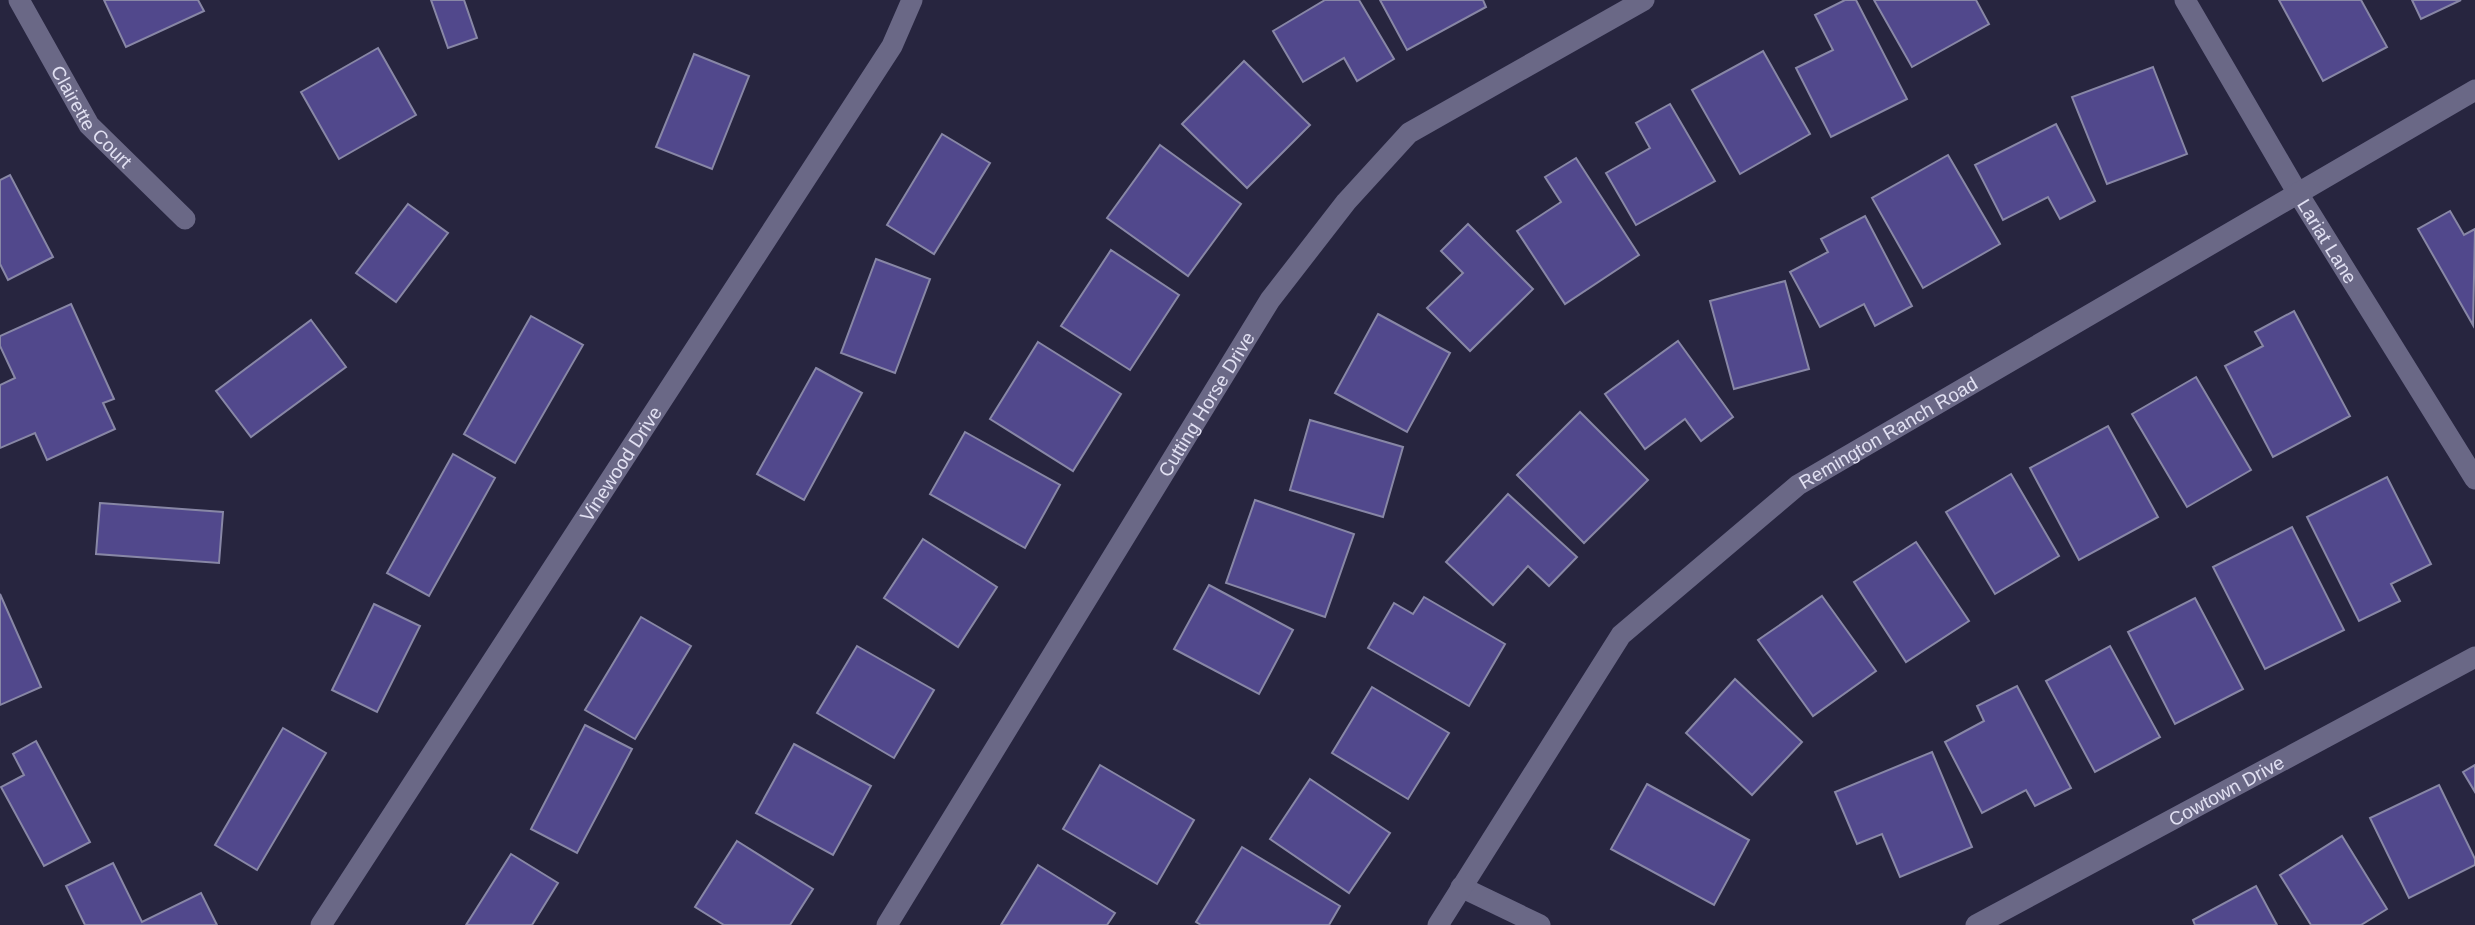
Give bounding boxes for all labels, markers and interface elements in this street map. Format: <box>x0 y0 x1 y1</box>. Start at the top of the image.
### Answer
street label: Clairette Court <box>47 62 137 173</box>
street label: Lariat Lane <box>2293 195 2361 287</box>
street label: Cutting Horse Drive <box>1154 328 1259 481</box>
street label: Remington Ranch Road <box>1795 373 1981 493</box>
street label: Vinewood Drive <box>576 403 666 525</box>
street label: Cowtown Drive <box>2165 752 2288 831</box>

